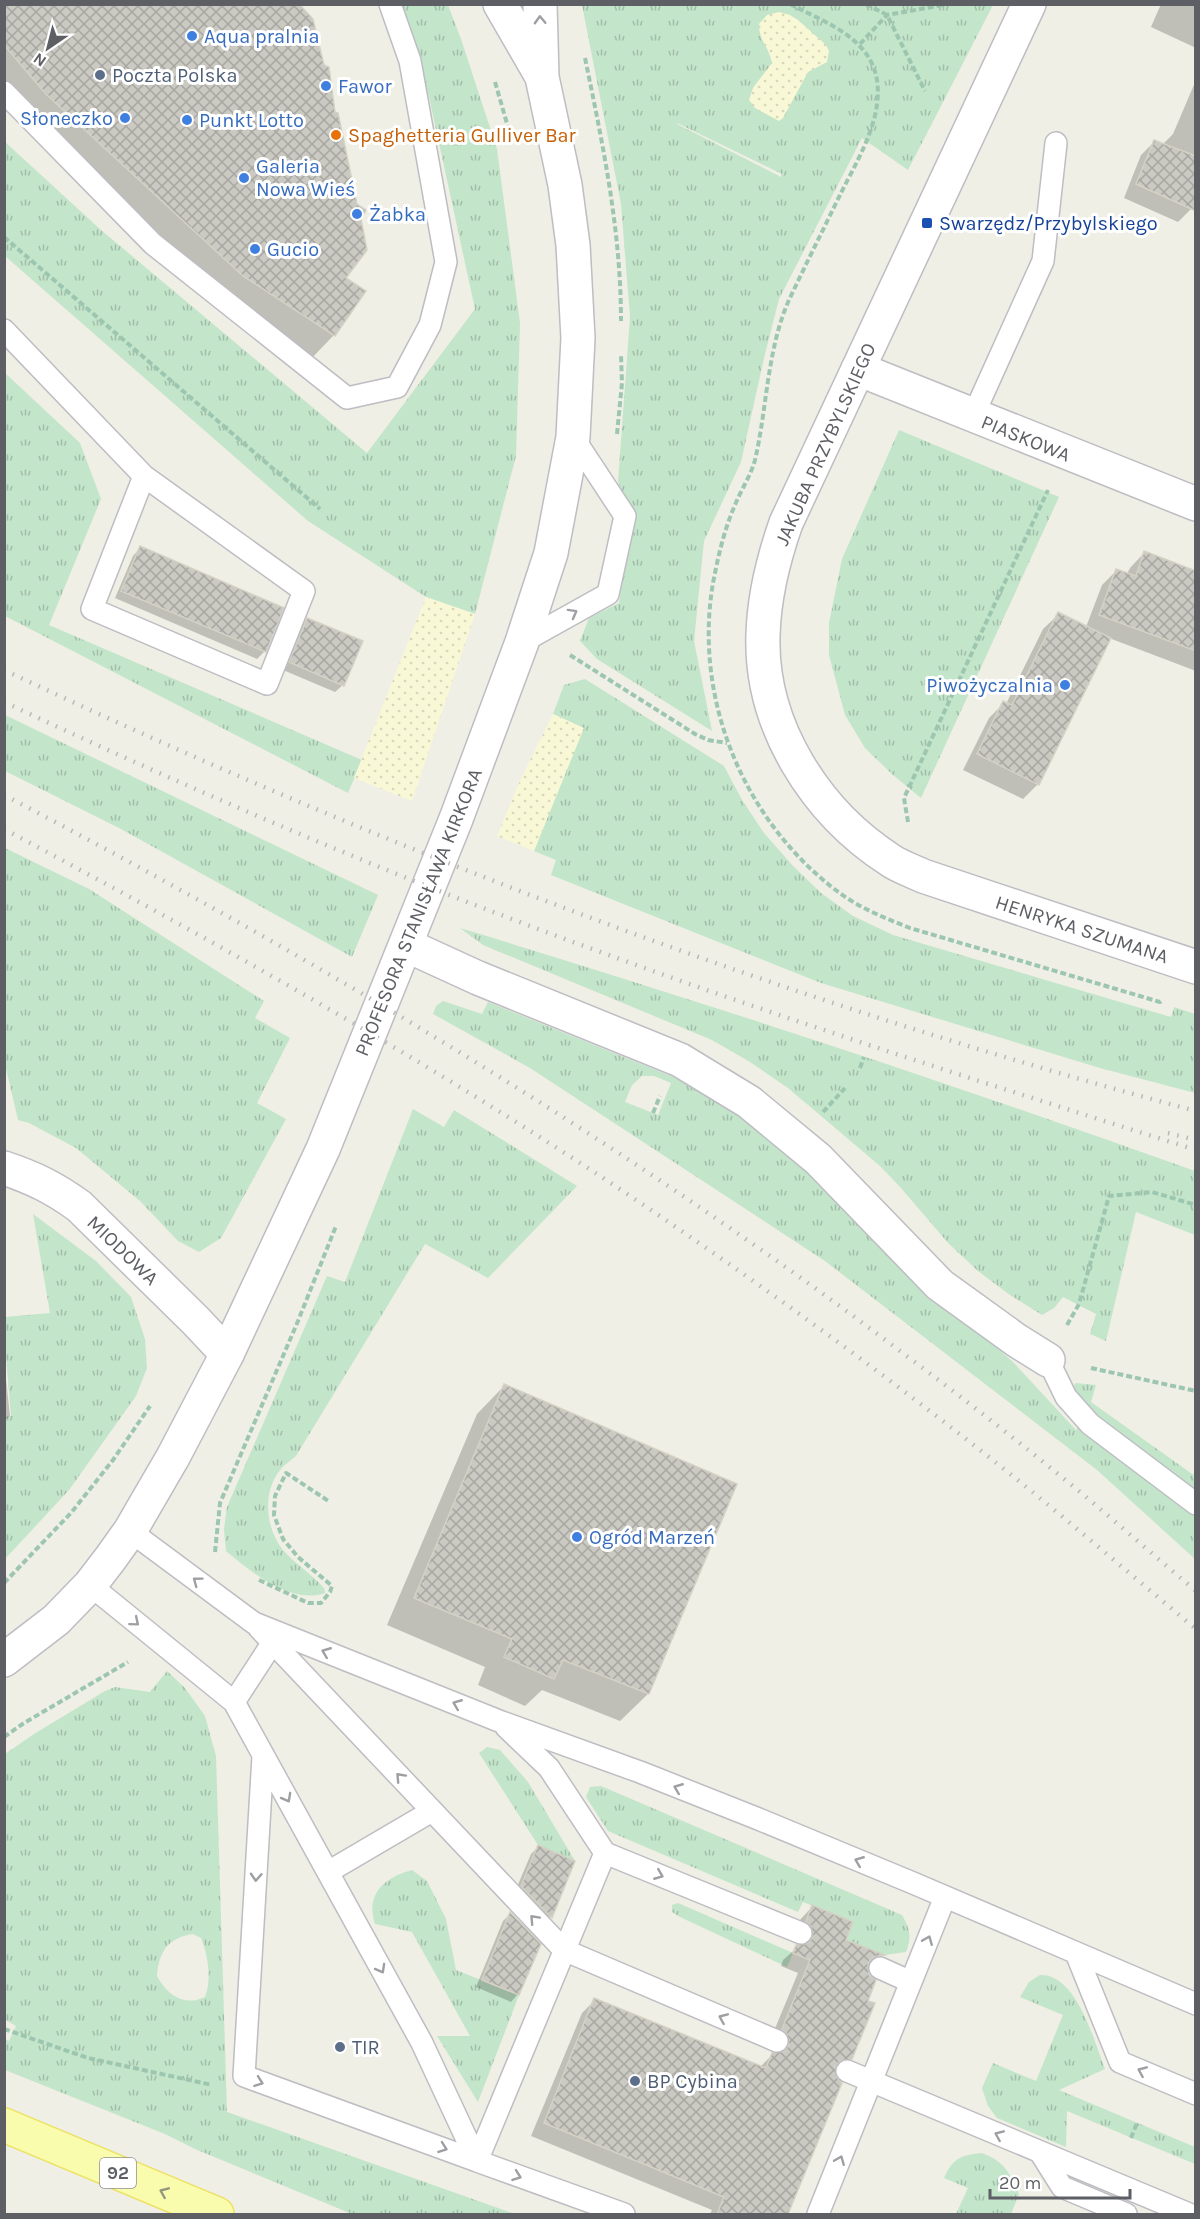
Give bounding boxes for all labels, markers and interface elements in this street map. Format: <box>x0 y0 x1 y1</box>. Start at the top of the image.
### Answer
one-way arrow <box>534 15 547 24</box>
north arrow <box>18 18 78 78</box>
place label: Aqua pralnia <box>204 25 320 48</box>
marker: Aqua pralnia <box>185 29 199 43</box>
text: N <box>30 49 50 71</box>
place label: Poczta Polska <box>112 64 237 87</box>
marker: Poczta Polska <box>93 68 107 82</box>
place label: Fawor <box>338 75 392 98</box>
marker: Fawor <box>319 79 333 93</box>
place label: Słoneczko <box>20 107 113 130</box>
place label: Punkt Lotto <box>199 109 304 132</box>
marker: Słoneczko <box>118 111 132 125</box>
marker: Punkt Lotto <box>180 113 194 127</box>
place label: Spaghetteria Gulliver Bar <box>348 124 577 147</box>
marker: Spaghetteria Gulliver Bar <box>329 128 343 142</box>
place label: Galeria Nowa Wieś <box>256 155 355 201</box>
marker: Galeria Nowa Wieś <box>237 171 251 185</box>
place label: Żabka <box>369 203 426 226</box>
marker: Żabka <box>350 207 364 221</box>
place label: Swarzędz/Przybylskiego <box>939 212 1158 235</box>
marker: Swarzędz/Przybylskiego <box>920 216 934 230</box>
place label: Gucio <box>267 238 319 261</box>
marker: Gucio <box>248 242 262 256</box>
street label: JAKUBA PRZYBYLSKIEGO <box>770 339 881 549</box>
street label: PIASKOWA <box>978 410 1074 467</box>
one-way arrow <box>567 609 577 620</box>
place label: Piwożyczalnia <box>926 674 1053 697</box>
marker: Piwożyczalnia <box>1058 678 1072 692</box>
street label: PROFESORA STANISŁAWA KIRKORA <box>350 765 487 1059</box>
street label: HENRYKA SZUMANA <box>992 891 1171 968</box>
street label: MIODOWA <box>82 1211 163 1290</box>
place label: Ogród Marzeń <box>589 1526 715 1549</box>
marker: Ogród Marzeń <box>570 1530 584 1544</box>
one-way arrow <box>192 1577 203 1588</box>
one-way arrow <box>128 1615 139 1626</box>
one-way arrow <box>321 1647 332 1659</box>
one-way arrow <box>452 1699 463 1711</box>
one-way arrow <box>397 1773 408 1784</box>
one-way arrow <box>674 1782 684 1795</box>
one-way arrow <box>280 1792 291 1802</box>
one-way arrow <box>854 1856 865 1868</box>
one-way arrow <box>653 1868 664 1880</box>
one-way arrow <box>250 1872 263 1881</box>
one-way arrow <box>531 1915 542 1926</box>
one-way arrow <box>921 1936 933 1947</box>
one-way arrow <box>374 1963 385 1973</box>
one-way arrow <box>718 2013 729 2025</box>
place label: TIR <box>352 2036 380 2059</box>
marker: TIR <box>333 2040 347 2054</box>
one-way arrow <box>1137 2066 1148 2078</box>
place label: BP Cybina <box>647 2070 738 2093</box>
one-way arrow <box>254 2074 264 2087</box>
marker: BP Cybina <box>628 2074 642 2088</box>
one-way arrow <box>995 2130 1006 2142</box>
one-way arrow <box>437 2141 448 2154</box>
one-way arrow <box>832 2156 845 2166</box>
road number: 92 <box>100 2158 136 2188</box>
scale bar <box>990 2162 1130 2200</box>
one-way arrow <box>512 2168 522 2181</box>
text: 20 m <box>999 2172 1041 2194</box>
one-way arrow <box>159 2187 170 2199</box>

